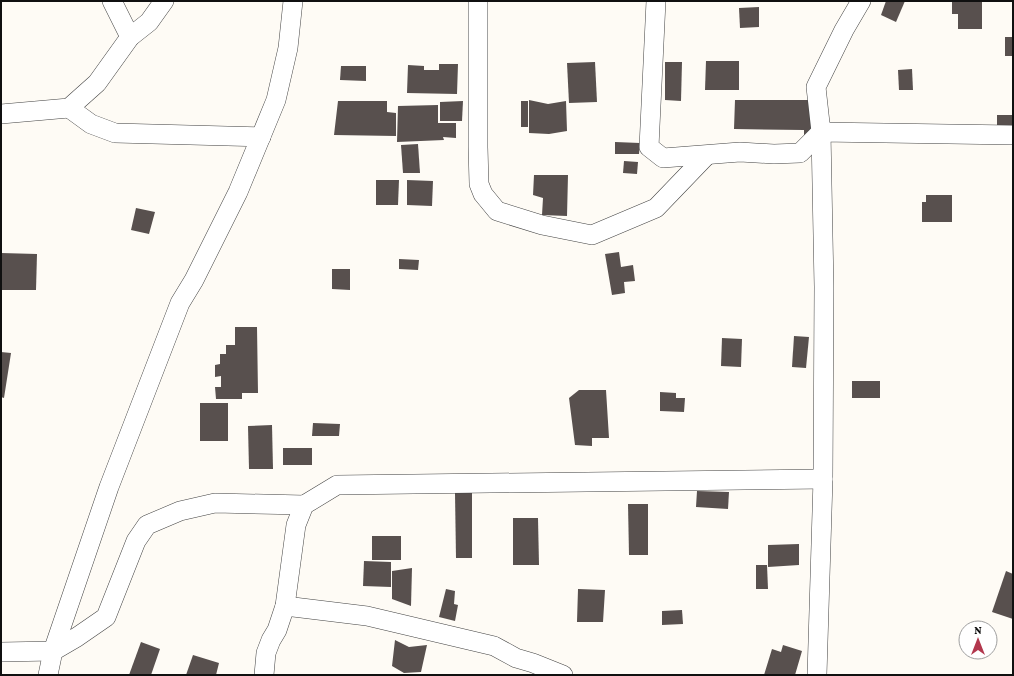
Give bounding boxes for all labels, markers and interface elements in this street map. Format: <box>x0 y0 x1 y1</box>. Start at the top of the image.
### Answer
north arrow <box>958 620 998 660</box>
text: N <box>974 624 982 636</box>

